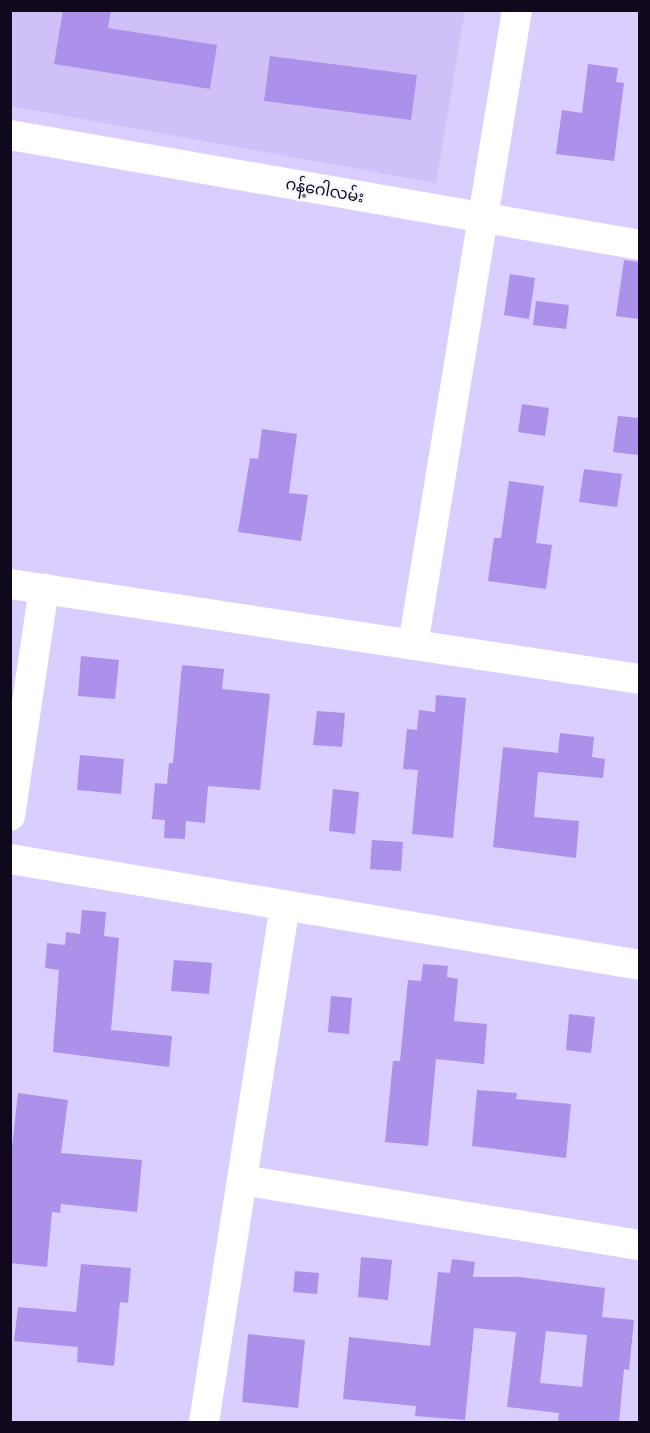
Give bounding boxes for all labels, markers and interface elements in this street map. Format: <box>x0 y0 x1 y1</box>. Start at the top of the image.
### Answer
street label: ဂန့်ဂေါလမ်း <box>284 174 366 206</box>

